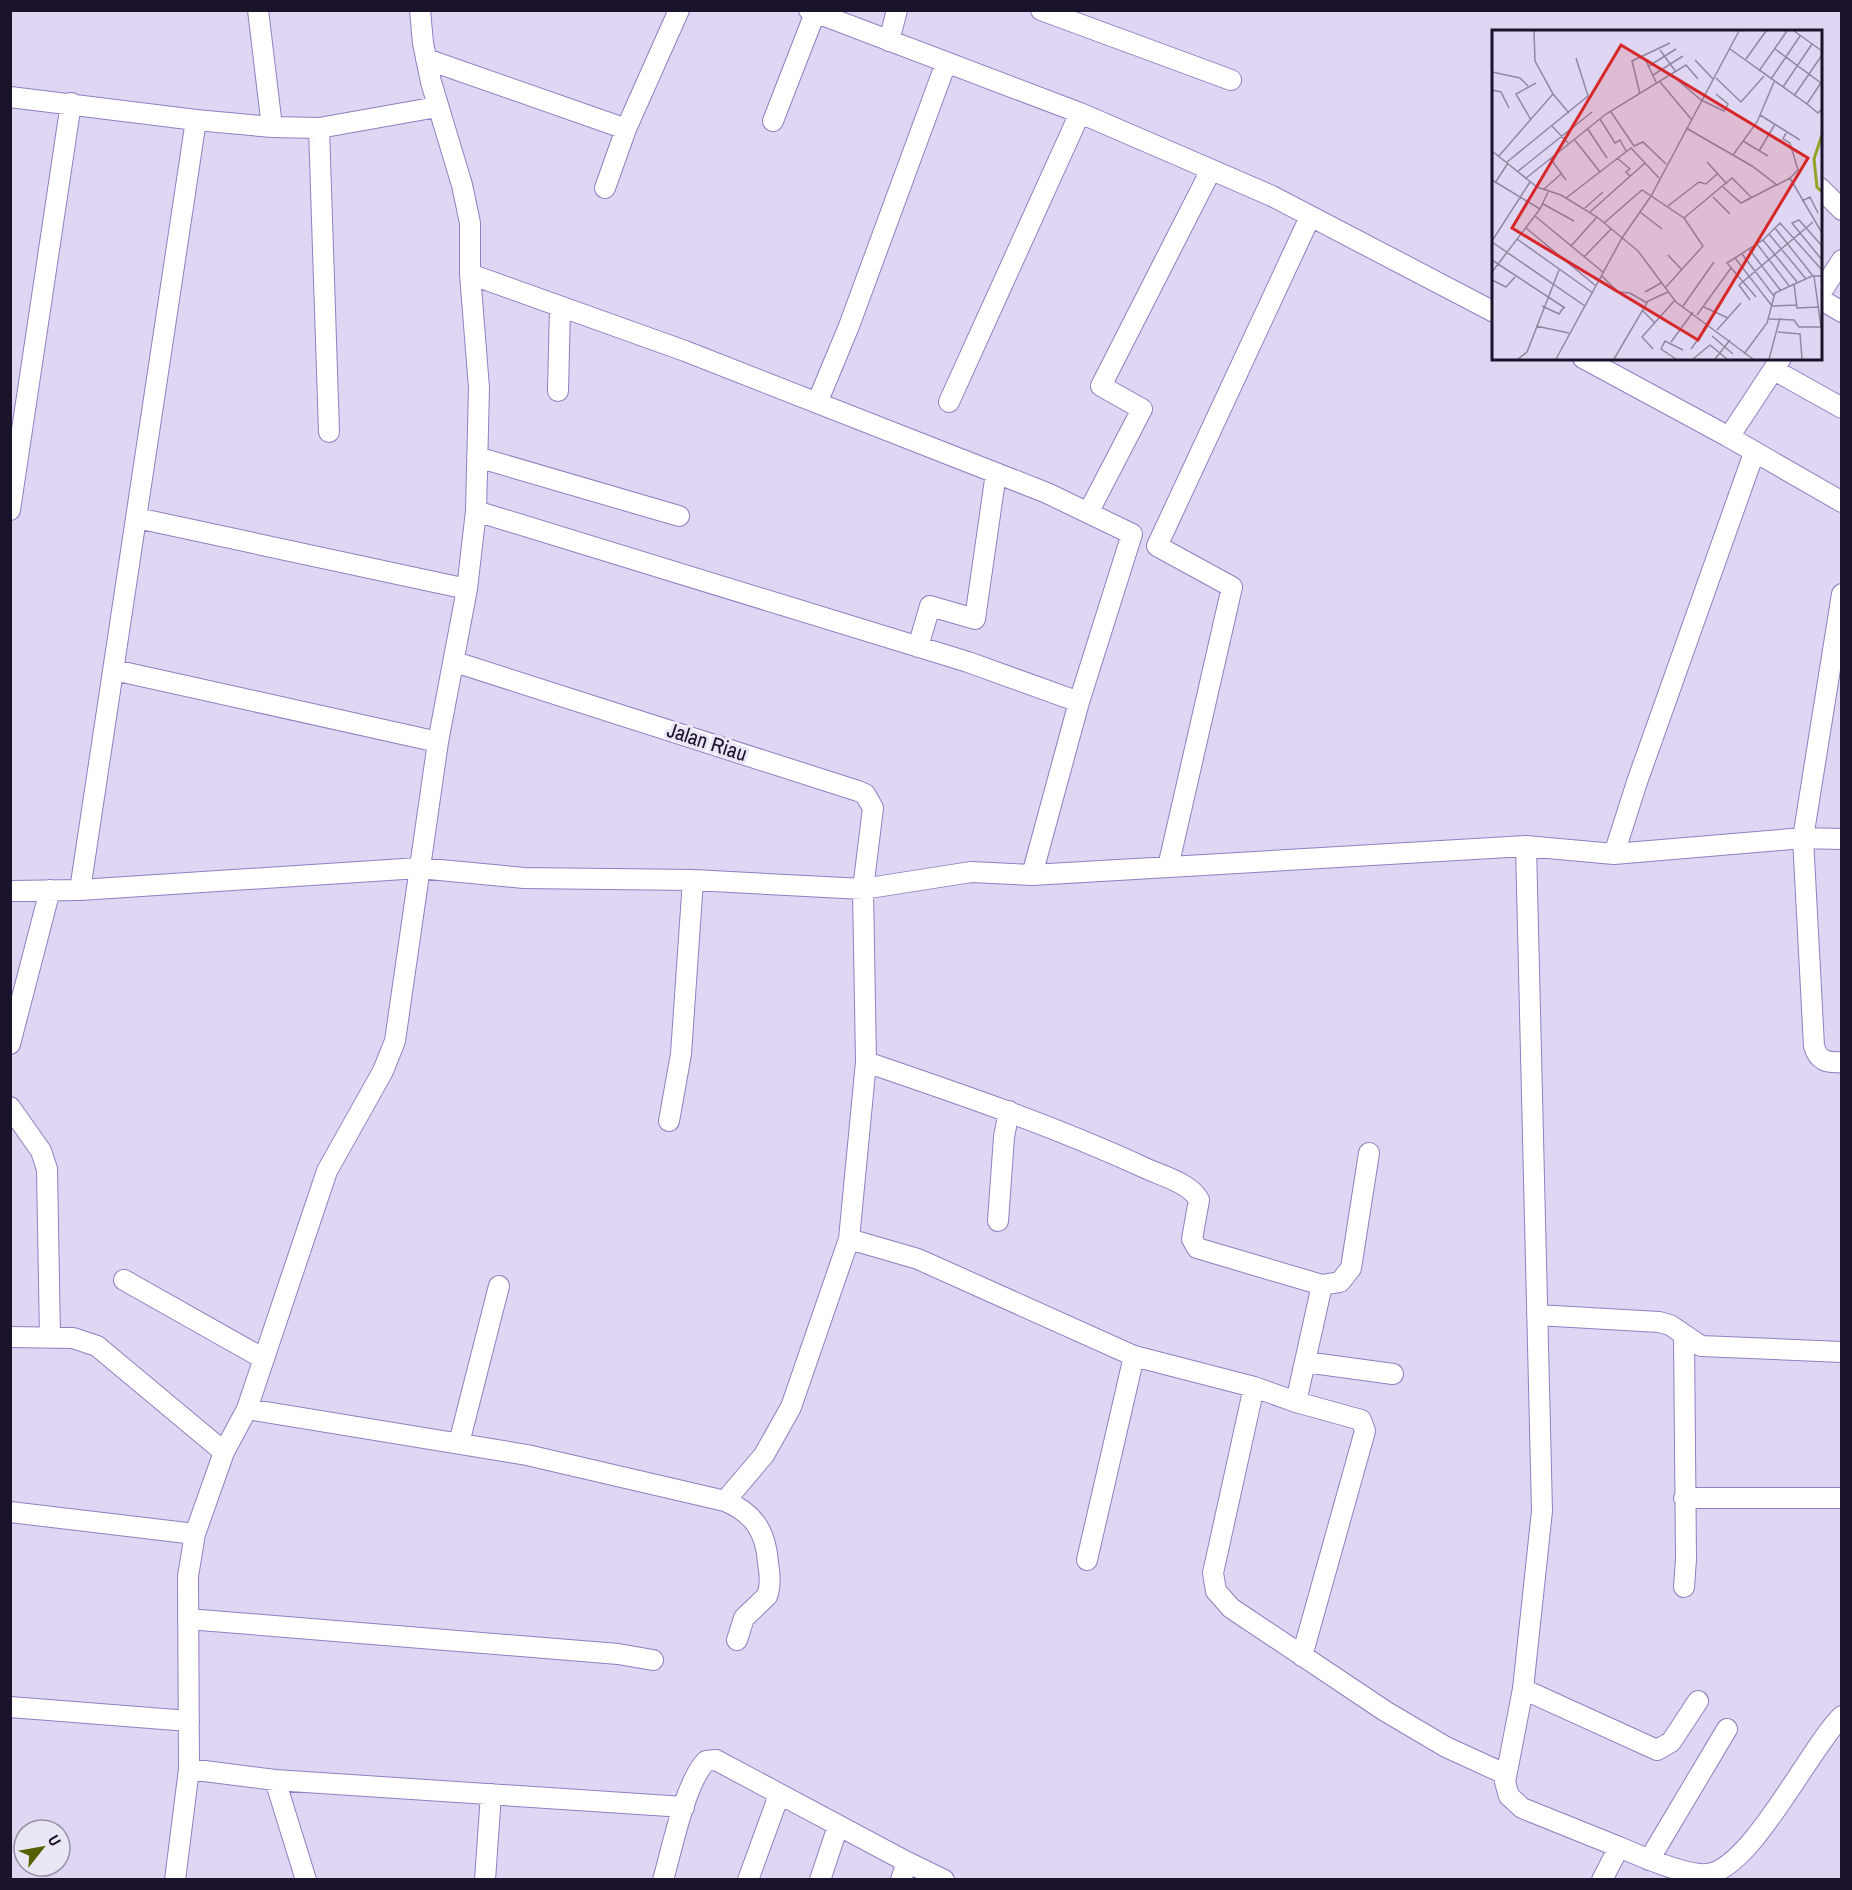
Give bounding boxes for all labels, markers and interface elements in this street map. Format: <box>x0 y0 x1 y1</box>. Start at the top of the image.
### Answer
inset map <box>1492 30 1822 360</box>
street label: Jalan Riau <box>664 715 751 768</box>
north arrow <box>12 1818 72 1878</box>
text: U <box>43 1831 67 1850</box>

